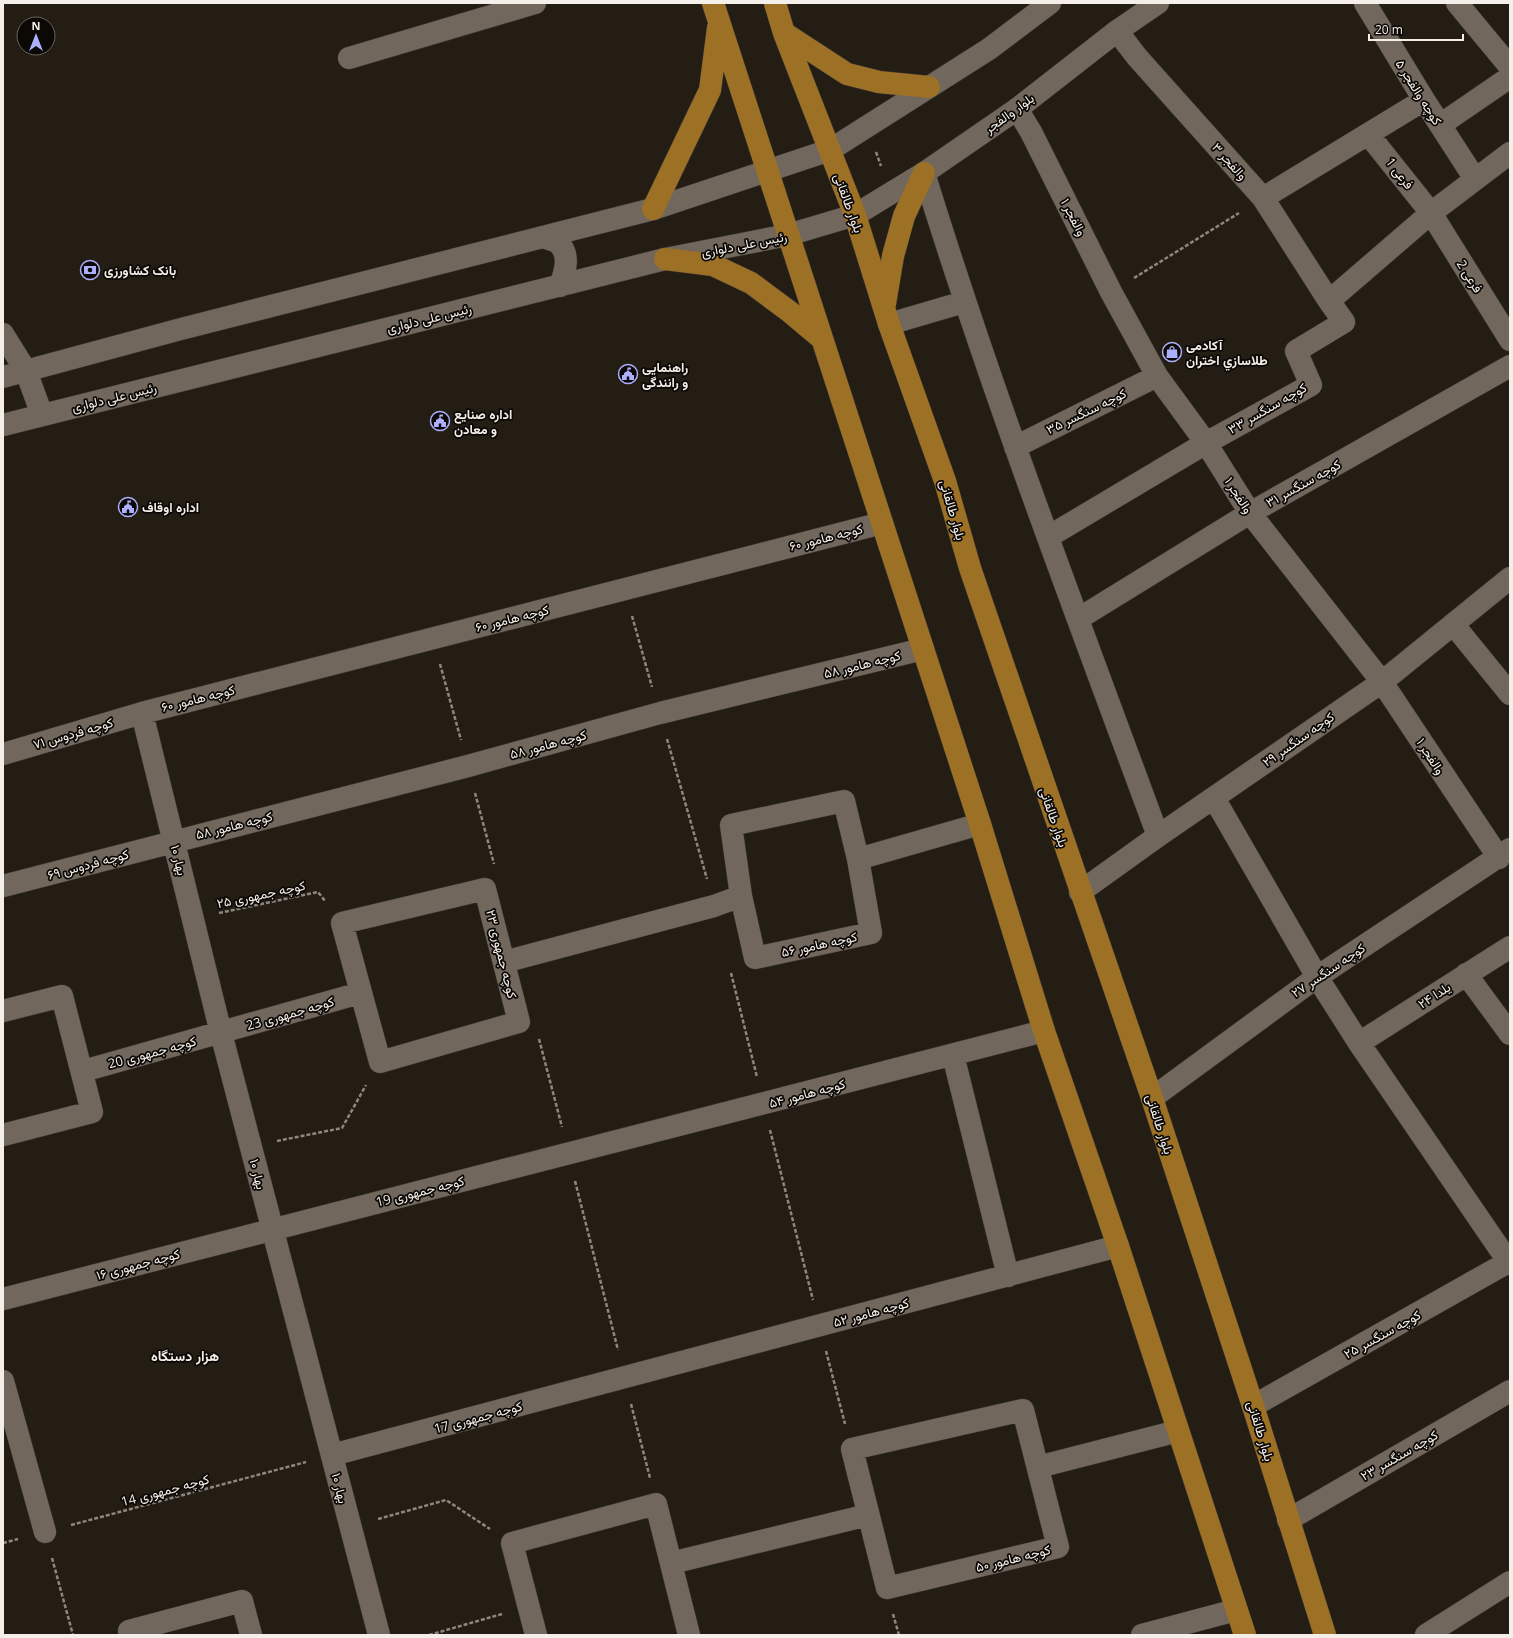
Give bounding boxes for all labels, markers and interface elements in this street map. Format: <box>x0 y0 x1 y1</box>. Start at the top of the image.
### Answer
north arrow <box>16 16 56 56</box>
scale bar <box>1369 16 1463 42</box>
text: N <box>32 18 40 33</box>
text: 20 m <box>1375 21 1403 38</box>
street label: کوچه والفجر ۵ <box>1391 56 1446 129</box>
street label: بلوار والفجر <box>980 89 1038 138</box>
street label: والفجر ۳ <box>1208 138 1252 184</box>
street label: فرعی 1 <box>1382 153 1418 193</box>
street label: بلوار طالقانی <box>830 171 868 235</box>
street label: والفجر ۱ <box>1057 195 1091 239</box>
street label: رئیس علی دلواری <box>700 227 788 261</box>
street label: فرعی 2 <box>1453 256 1487 296</box>
bank icon: بانک کشاورزی <box>79 259 101 281</box>
place label: بانک کشاورزی <box>104 261 176 279</box>
street label: رئیس علی دلواری <box>385 299 473 337</box>
place label: آكادمى طلاسازي اختران <box>1186 336 1268 371</box>
shop icon: آكادمى طلاسازي اختران <box>1161 341 1183 363</box>
place label: راهنمایی و رانندگی <box>642 358 689 391</box>
public building icon: راهنمایی و رانندگی <box>617 363 639 385</box>
street label: رئیس علی دلواری <box>70 378 158 416</box>
street label: کوچه سنگسر ۳۳ <box>1224 378 1310 439</box>
street label: کوچه سنگسر ۳۵ <box>1043 384 1130 439</box>
place label: اداره صنایع و معادن <box>454 405 512 438</box>
public building icon: اداره صنایع و معادن <box>429 410 451 432</box>
street label: کوچه سنگسر ۳۱ <box>1262 455 1344 512</box>
street label: والفجر ۱ <box>1221 473 1258 517</box>
street label: بلوار طالقانی <box>936 478 970 543</box>
public building icon: اداره اوقاف <box>117 496 139 518</box>
place label: اداره اوقاف <box>142 498 199 516</box>
street label: کوچه هامور ۶۰ <box>787 519 865 556</box>
street label: کوچه هامور ۶۰ <box>473 600 551 637</box>
street label: کوچه هامور ۵۸ <box>822 646 903 683</box>
street label: کوچه هامور ۶۰ <box>159 680 237 717</box>
street label: کوچه سنگسر ۲۹ <box>1258 707 1338 771</box>
street label: کوچه فردوس ۷۱ <box>31 713 116 754</box>
street label: کوچه هامور ۵۸ <box>508 725 589 764</box>
street label: والفجر ۱ <box>1413 734 1450 778</box>
street label: بلوار طالقانی <box>1035 785 1073 849</box>
street label: کوچه هامور ۵۸ <box>194 807 275 844</box>
street label: بهار ۱۰ <box>167 843 191 877</box>
street label: کوچه فردوس ۶۹ <box>45 844 131 884</box>
street label: کوچه جمهوری ۲۵ <box>215 876 307 913</box>
street label: کوچه جمهوری ۲۳ <box>481 908 522 1001</box>
street label: کوچه هامور ۵۶ <box>779 927 859 962</box>
street label: کوچه سنگسر ۲۷ <box>1288 939 1369 1002</box>
street label: یلدا ۲۴ <box>1414 978 1454 1012</box>
street label: کوچه جمهوری 23 <box>244 992 337 1035</box>
street label: کوچه جمهوری 20 <box>106 1032 199 1073</box>
street label: کوچه هامور ۵۴ <box>767 1074 848 1113</box>
street label: بلوار طالقانی <box>1142 1092 1178 1157</box>
street label: بهار ۱۰ <box>246 1157 270 1191</box>
street label: کوچه جمهوری 19 <box>374 1171 467 1212</box>
street label: کوچه جمهوری ۱۶ <box>94 1244 182 1285</box>
street label: کوچه هامور ۵۲ <box>831 1293 911 1332</box>
street label: کوچه سنگسر ۲۵ <box>1340 1305 1424 1363</box>
district label: هزار دستگاه <box>151 1346 219 1365</box>
street label: کوچه جمهوری 17 <box>432 1397 525 1438</box>
street label: بلوار طالقانی <box>1243 1399 1279 1464</box>
street label: کوچه سنگسر ۲۳ <box>1357 1425 1442 1485</box>
street label: کوچه جمهوری 14 <box>119 1470 212 1511</box>
street label: بهار ۱۰ <box>328 1471 352 1505</box>
street label: کوچه هامور ۵۰ <box>974 1540 1053 1577</box>

